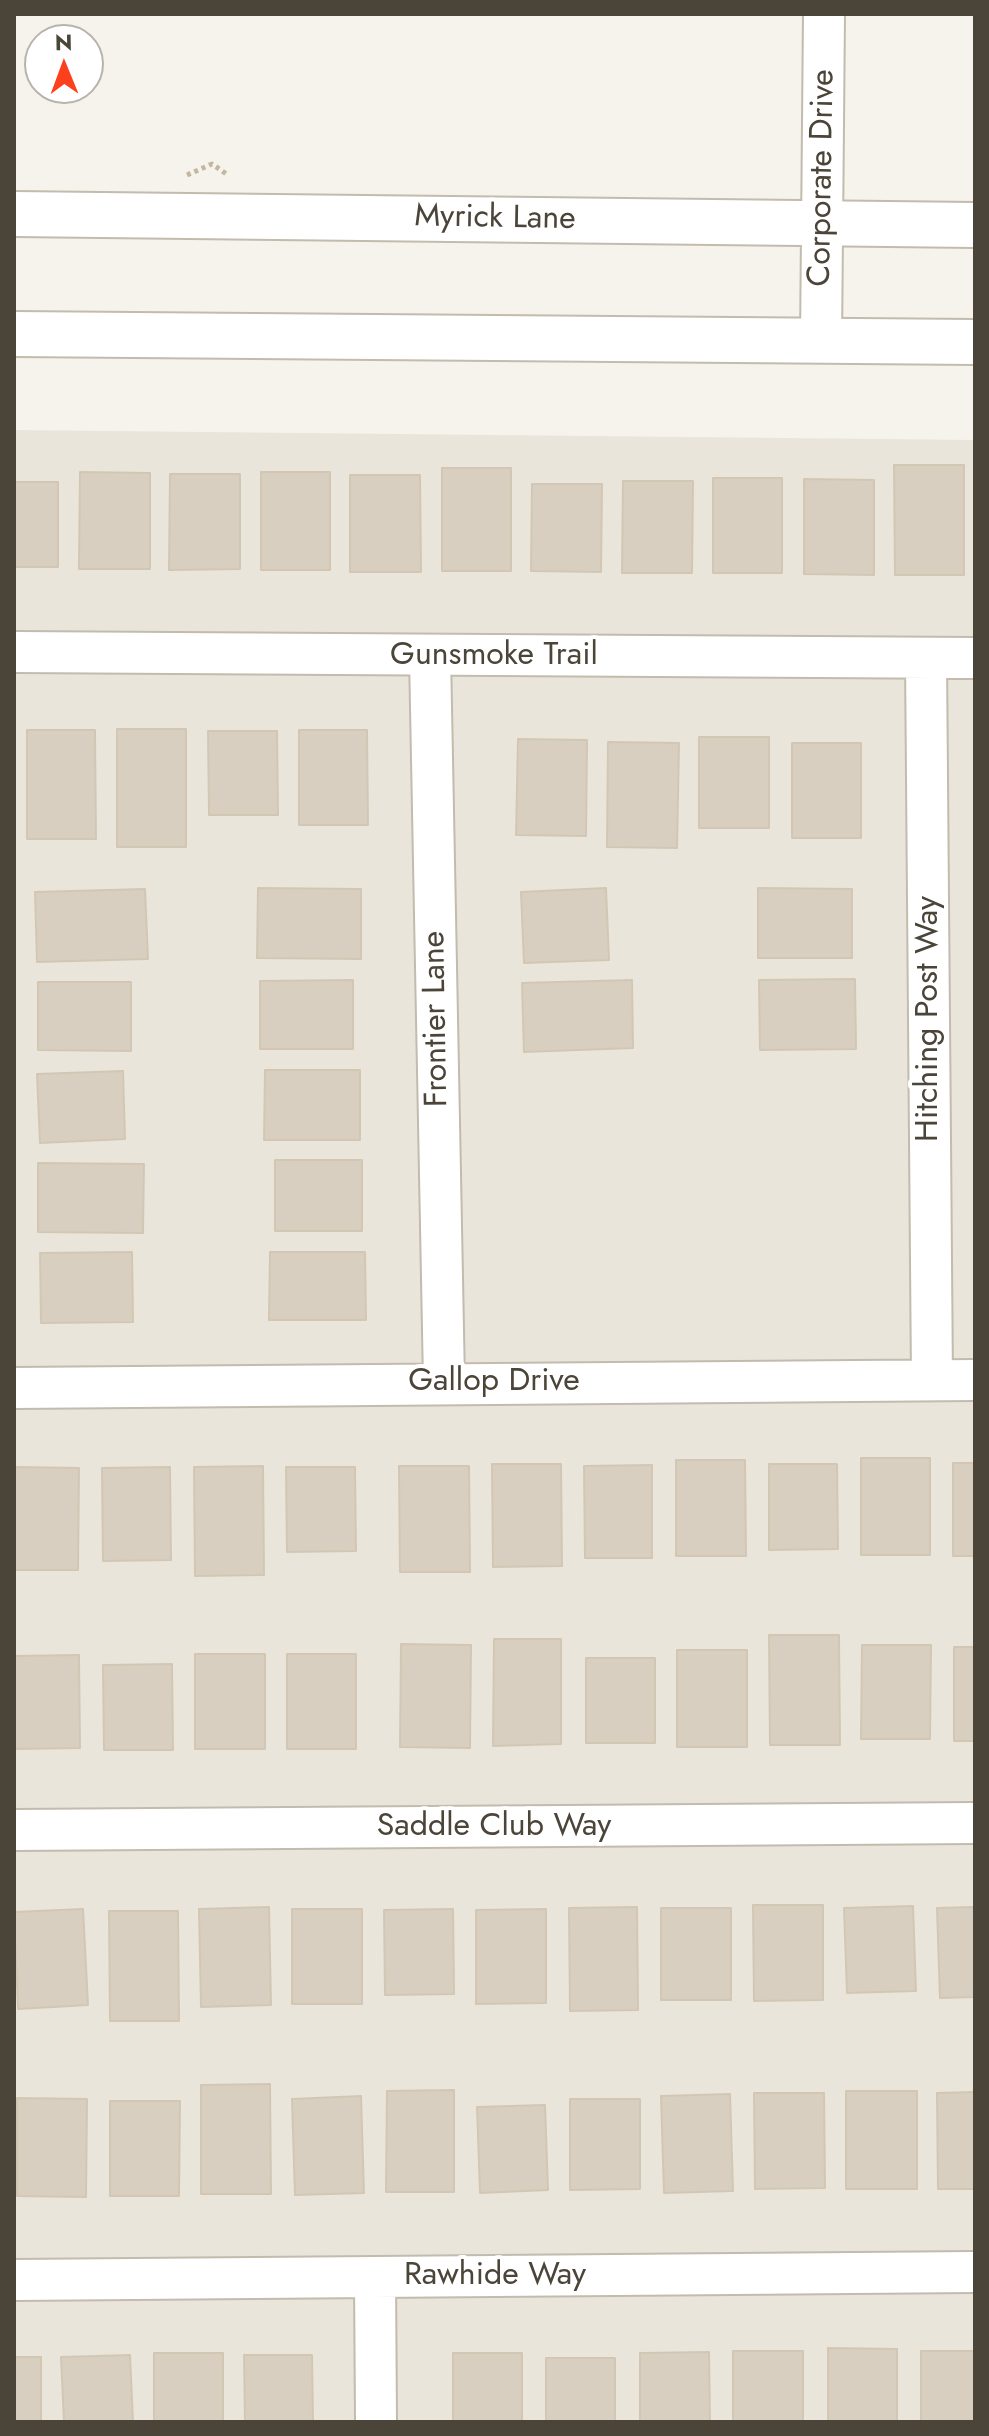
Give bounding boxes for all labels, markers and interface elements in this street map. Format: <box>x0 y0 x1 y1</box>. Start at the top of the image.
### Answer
north arrow <box>24 24 104 104</box>
text: N <box>55 26 73 58</box>
street label: Corporate Drive <box>802 69 844 287</box>
street label: Myrick Lane <box>414 198 576 240</box>
street label: Gunsmoke Trail <box>390 637 598 675</box>
street label: Hitching Post Way <box>910 896 948 1142</box>
street label: Frontier Lane <box>416 931 458 1107</box>
street label: Gallop Drive <box>408 1363 580 1401</box>
street label: Saddle Club Way <box>377 1808 611 1846</box>
street label: Rawhide Way <box>404 2257 586 2295</box>

